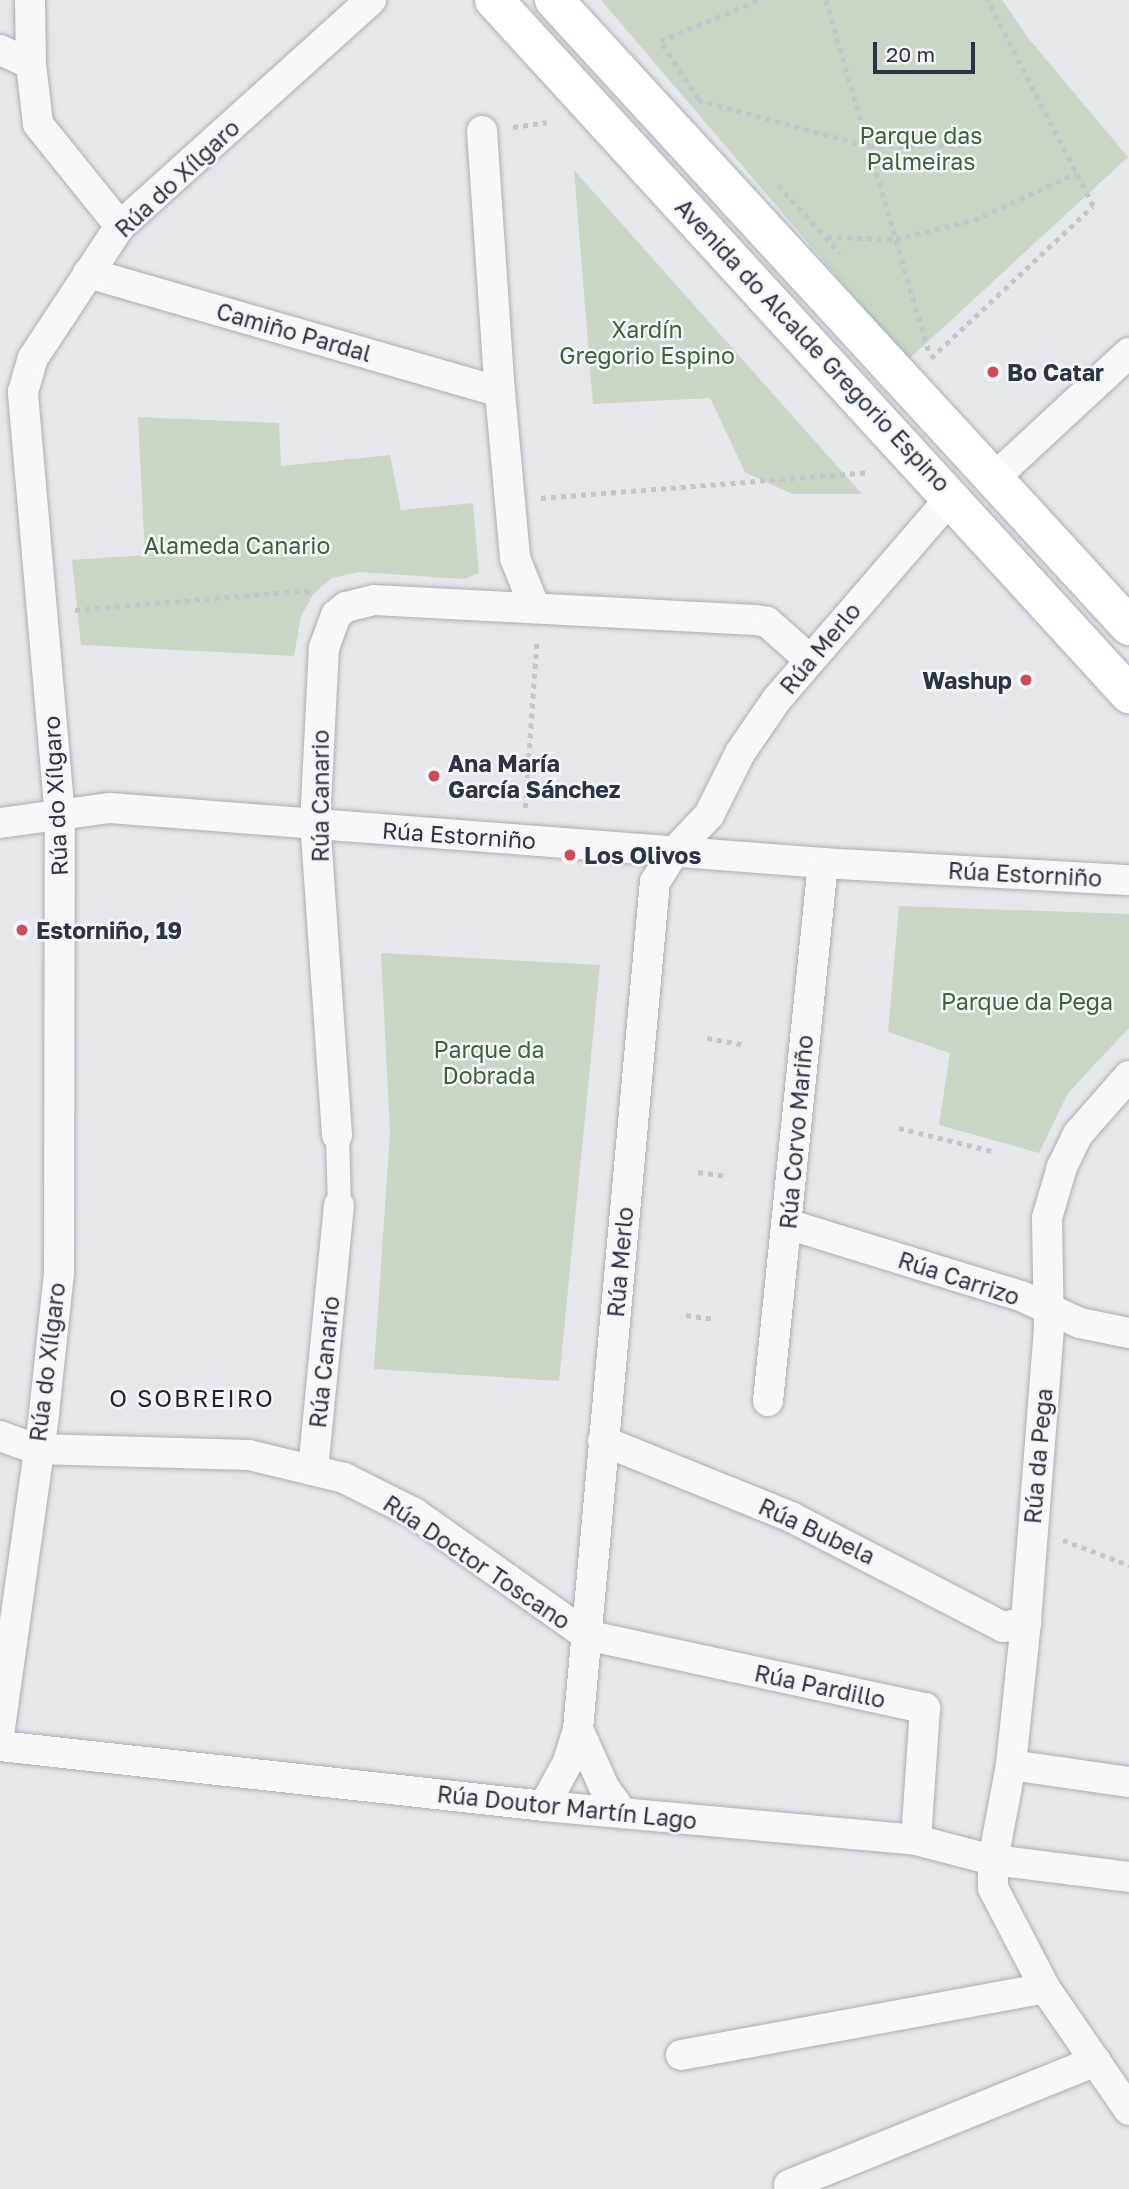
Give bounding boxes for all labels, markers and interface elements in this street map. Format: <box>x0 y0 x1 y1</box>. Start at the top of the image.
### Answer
scale bar <box>877 28 978 72</box>
text: 20 m <box>886 41 935 67</box>
street label: Rúa do Xílgaro <box>109 113 245 243</box>
park label: Parque das Palmeiras <box>859 121 983 175</box>
street label: Avenida do Alcalde Gregorio Espino <box>670 193 956 497</box>
street label: Camiño Pardal <box>213 297 375 367</box>
park label: Xardín Gregorio Espino <box>559 315 735 369</box>
place label: Bo Catar <box>1007 358 1104 386</box>
marker: Bo Catar <box>985 364 1001 380</box>
park label: Alameda Canario <box>144 531 330 559</box>
street label: Rúa Merlo <box>774 597 866 699</box>
place label: Washup <box>922 666 1012 694</box>
marker: Washup <box>1018 672 1034 688</box>
street label: Rúa do Xílgaro <box>37 715 73 877</box>
street label: Rúa Canario <box>306 730 334 862</box>
place label: Ana María García Sánchez <box>448 749 620 803</box>
marker: Ana María García Sánchez <box>426 768 442 784</box>
street label: Rúa Estorniño <box>381 816 537 854</box>
place label: Los Olivos <box>584 841 701 869</box>
marker: Los Olivos <box>562 847 578 863</box>
street label: Rúa Estorniño <box>947 856 1103 892</box>
place label: Estorniño, 19 <box>36 916 182 944</box>
marker: Estorniño, 19 <box>14 922 30 938</box>
park label: Parque da Pega <box>941 987 1113 1015</box>
street label: Rúa Corvo Mariño <box>774 1034 818 1230</box>
park label: Parque da Dobrada <box>434 1035 544 1089</box>
street label: Rúa Merlo <box>601 1206 639 1318</box>
street label: Rúa Carrizo <box>895 1245 1023 1311</box>
street label: Rúa do Xílgaro <box>24 1281 70 1443</box>
street label: Rúa Canario <box>303 1295 345 1429</box>
district label: O SOBREIRO <box>110 1384 274 1412</box>
street label: Rúa da Pega <box>1018 1387 1058 1525</box>
street label: Rúa Doctor Toscano <box>378 1489 576 1635</box>
street label: Rúa Bubela <box>755 1492 879 1570</box>
street label: Rúa Pardillo <box>752 1659 888 1713</box>
street label: Rúa Doutor Martín Lago <box>436 1780 698 1834</box>

